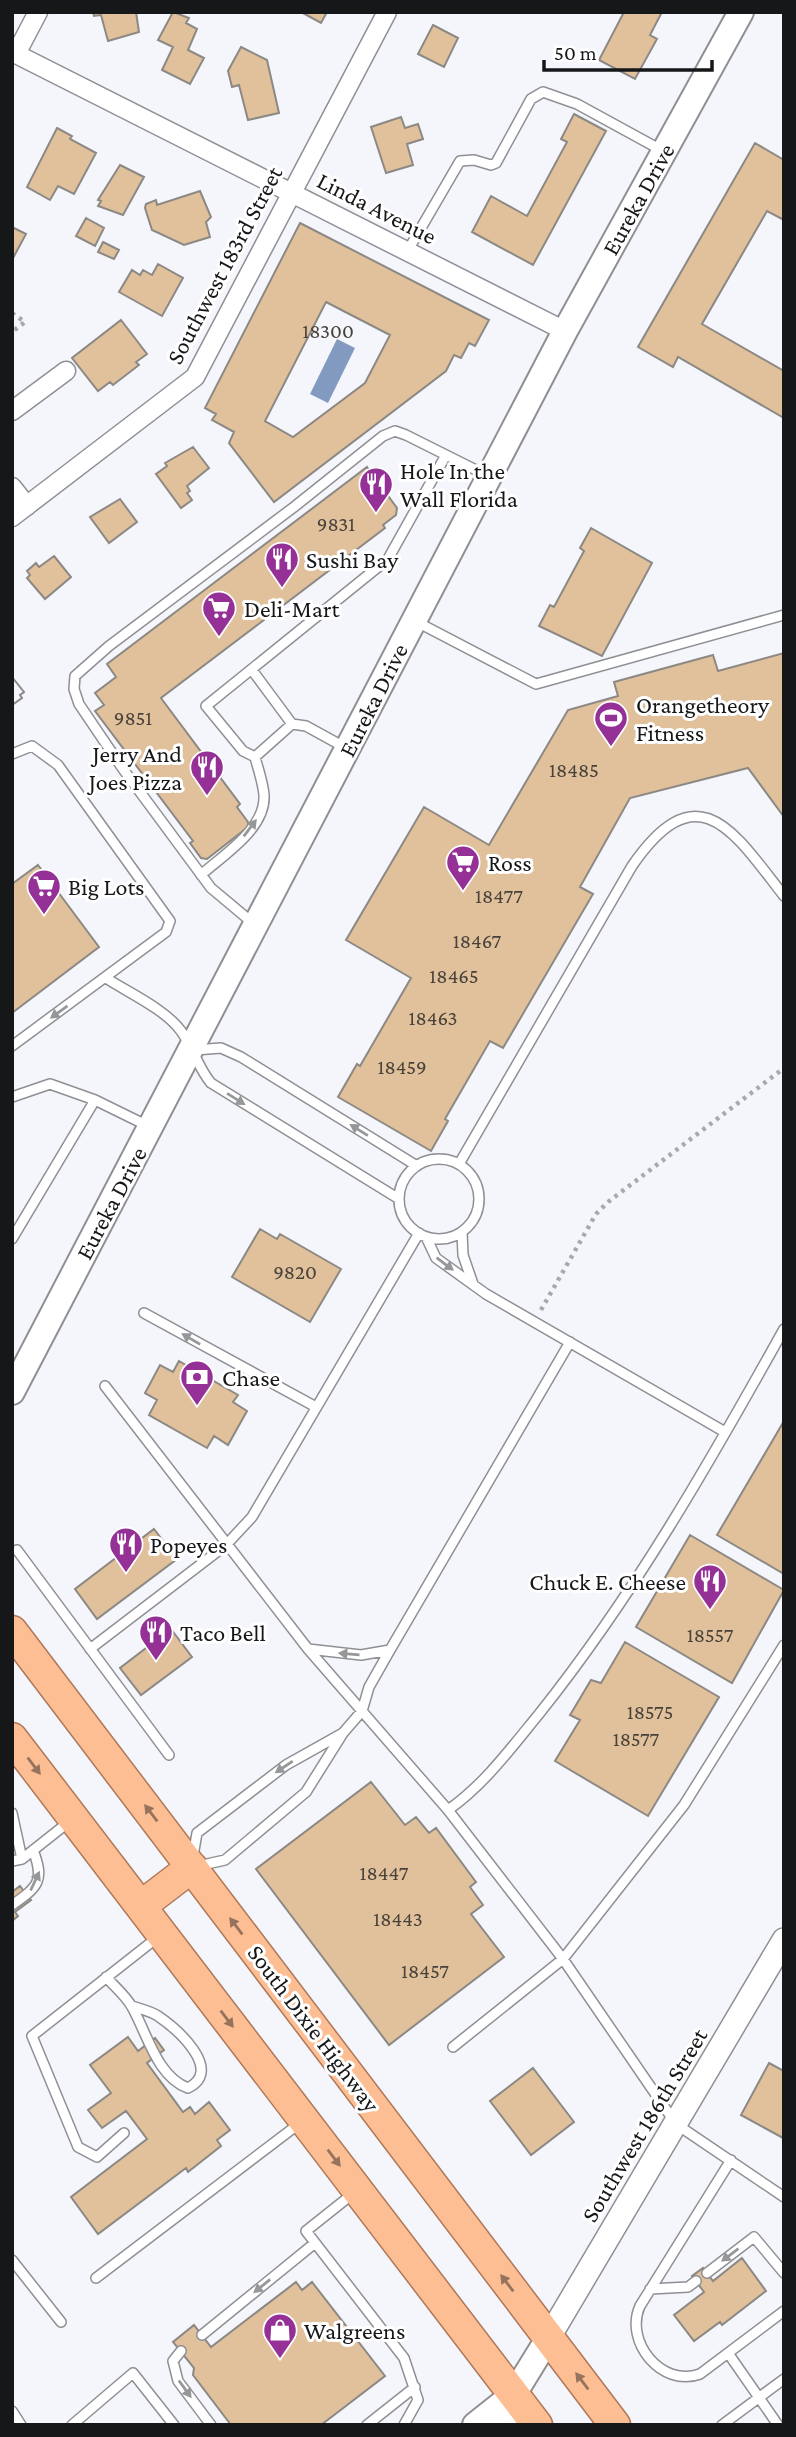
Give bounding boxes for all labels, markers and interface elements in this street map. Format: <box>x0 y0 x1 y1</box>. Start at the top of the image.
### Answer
scale bar <box>544 28 712 72</box>
text: 50 m <box>554 41 597 65</box>
street label: Eureka Drive <box>596 139 680 259</box>
street label: Southwest 183rd Street <box>161 161 288 368</box>
street label: Linda Avenue <box>313 166 441 250</box>
house number: 18300 <box>302 319 354 343</box>
place label: Hole In the Wall Florida <box>400 457 518 512</box>
restaurant icon: Hole In the Wall Florida <box>357 465 395 514</box>
house number: 9831 <box>317 512 355 536</box>
restaurant icon: Sushi Bay <box>263 540 301 589</box>
place label: Sushi Bay <box>306 546 399 573</box>
supermarket icon: Deli-Mart <box>200 589 238 638</box>
place label: Deli-Mart <box>244 595 340 622</box>
street label: Eureka Drive <box>333 639 413 761</box>
place label: Orangetheory Fitness <box>636 691 770 746</box>
sports icon: Orangetheory Fitness <box>592 699 630 748</box>
house number: 9851 <box>114 706 152 730</box>
place label: Jerry And Joes Pizza <box>87 740 182 795</box>
restaurant icon: Jerry And Joes Pizza <box>188 748 226 797</box>
house number: 18485 <box>549 758 599 782</box>
one-way arrow <box>243 818 257 837</box>
supermarket icon: Ross <box>444 843 482 892</box>
place label: Ross <box>488 849 532 876</box>
supermarket icon: Big Lots <box>25 867 63 916</box>
place label: Big Lots <box>68 873 145 900</box>
house number: 18477 <box>475 884 523 908</box>
house number: 18467 <box>453 929 502 953</box>
house number: 18465 <box>429 964 479 988</box>
one-way arrow <box>50 1005 68 1019</box>
house number: 18463 <box>409 1006 457 1030</box>
house number: 18459 <box>377 1055 427 1079</box>
one-way arrow <box>226 1092 245 1105</box>
one-way arrow <box>350 1123 369 1136</box>
street label: Eureka Drive <box>70 1142 152 1264</box>
one-way arrow <box>436 1257 454 1271</box>
house number: 9820 <box>273 1260 317 1284</box>
one-way arrow <box>182 1333 201 1346</box>
bank icon: Chase <box>178 1358 216 1407</box>
place label: Chase <box>222 1364 280 1391</box>
restaurant icon: Popeyes <box>107 1525 145 1574</box>
place label: Popeyes <box>150 1531 227 1558</box>
restaurant icon: Chuck E. Cheese <box>691 1562 729 1611</box>
place label: Chuck E. Cheese <box>529 1568 686 1595</box>
restaurant icon: Taco Bell <box>137 1613 175 1662</box>
place label: Taco Bell <box>180 1619 266 1646</box>
house number: 18557 <box>687 1623 734 1647</box>
one-way arrow <box>338 1648 360 1659</box>
house number: 18575 <box>627 1700 673 1724</box>
house number: 18577 <box>613 1727 660 1751</box>
one-way arrow <box>27 1757 42 1775</box>
one-way arrow <box>275 1760 293 1774</box>
one-way arrow <box>144 1804 158 1822</box>
house number: 18447 <box>360 1861 409 1885</box>
one-way arrow <box>29 1871 41 1892</box>
house number: 18443 <box>373 1907 423 1931</box>
one-way arrow <box>230 1917 244 1935</box>
street label: South Dixie Highway <box>242 1939 386 2118</box>
house number: 18457 <box>401 1959 449 1983</box>
one-way arrow <box>220 2009 234 2028</box>
street label: Southwest 186th Street <box>576 2022 713 2227</box>
one-way arrow <box>326 2149 341 2167</box>
one-way arrow <box>721 2248 739 2262</box>
one-way arrow <box>501 2274 515 2292</box>
one-way arrow <box>253 2278 270 2293</box>
shop icon: Walgreens <box>261 2311 299 2360</box>
place label: Walgreens <box>304 2317 405 2344</box>
one-way arrow <box>575 2372 589 2390</box>
one-way arrow <box>178 2380 192 2398</box>

